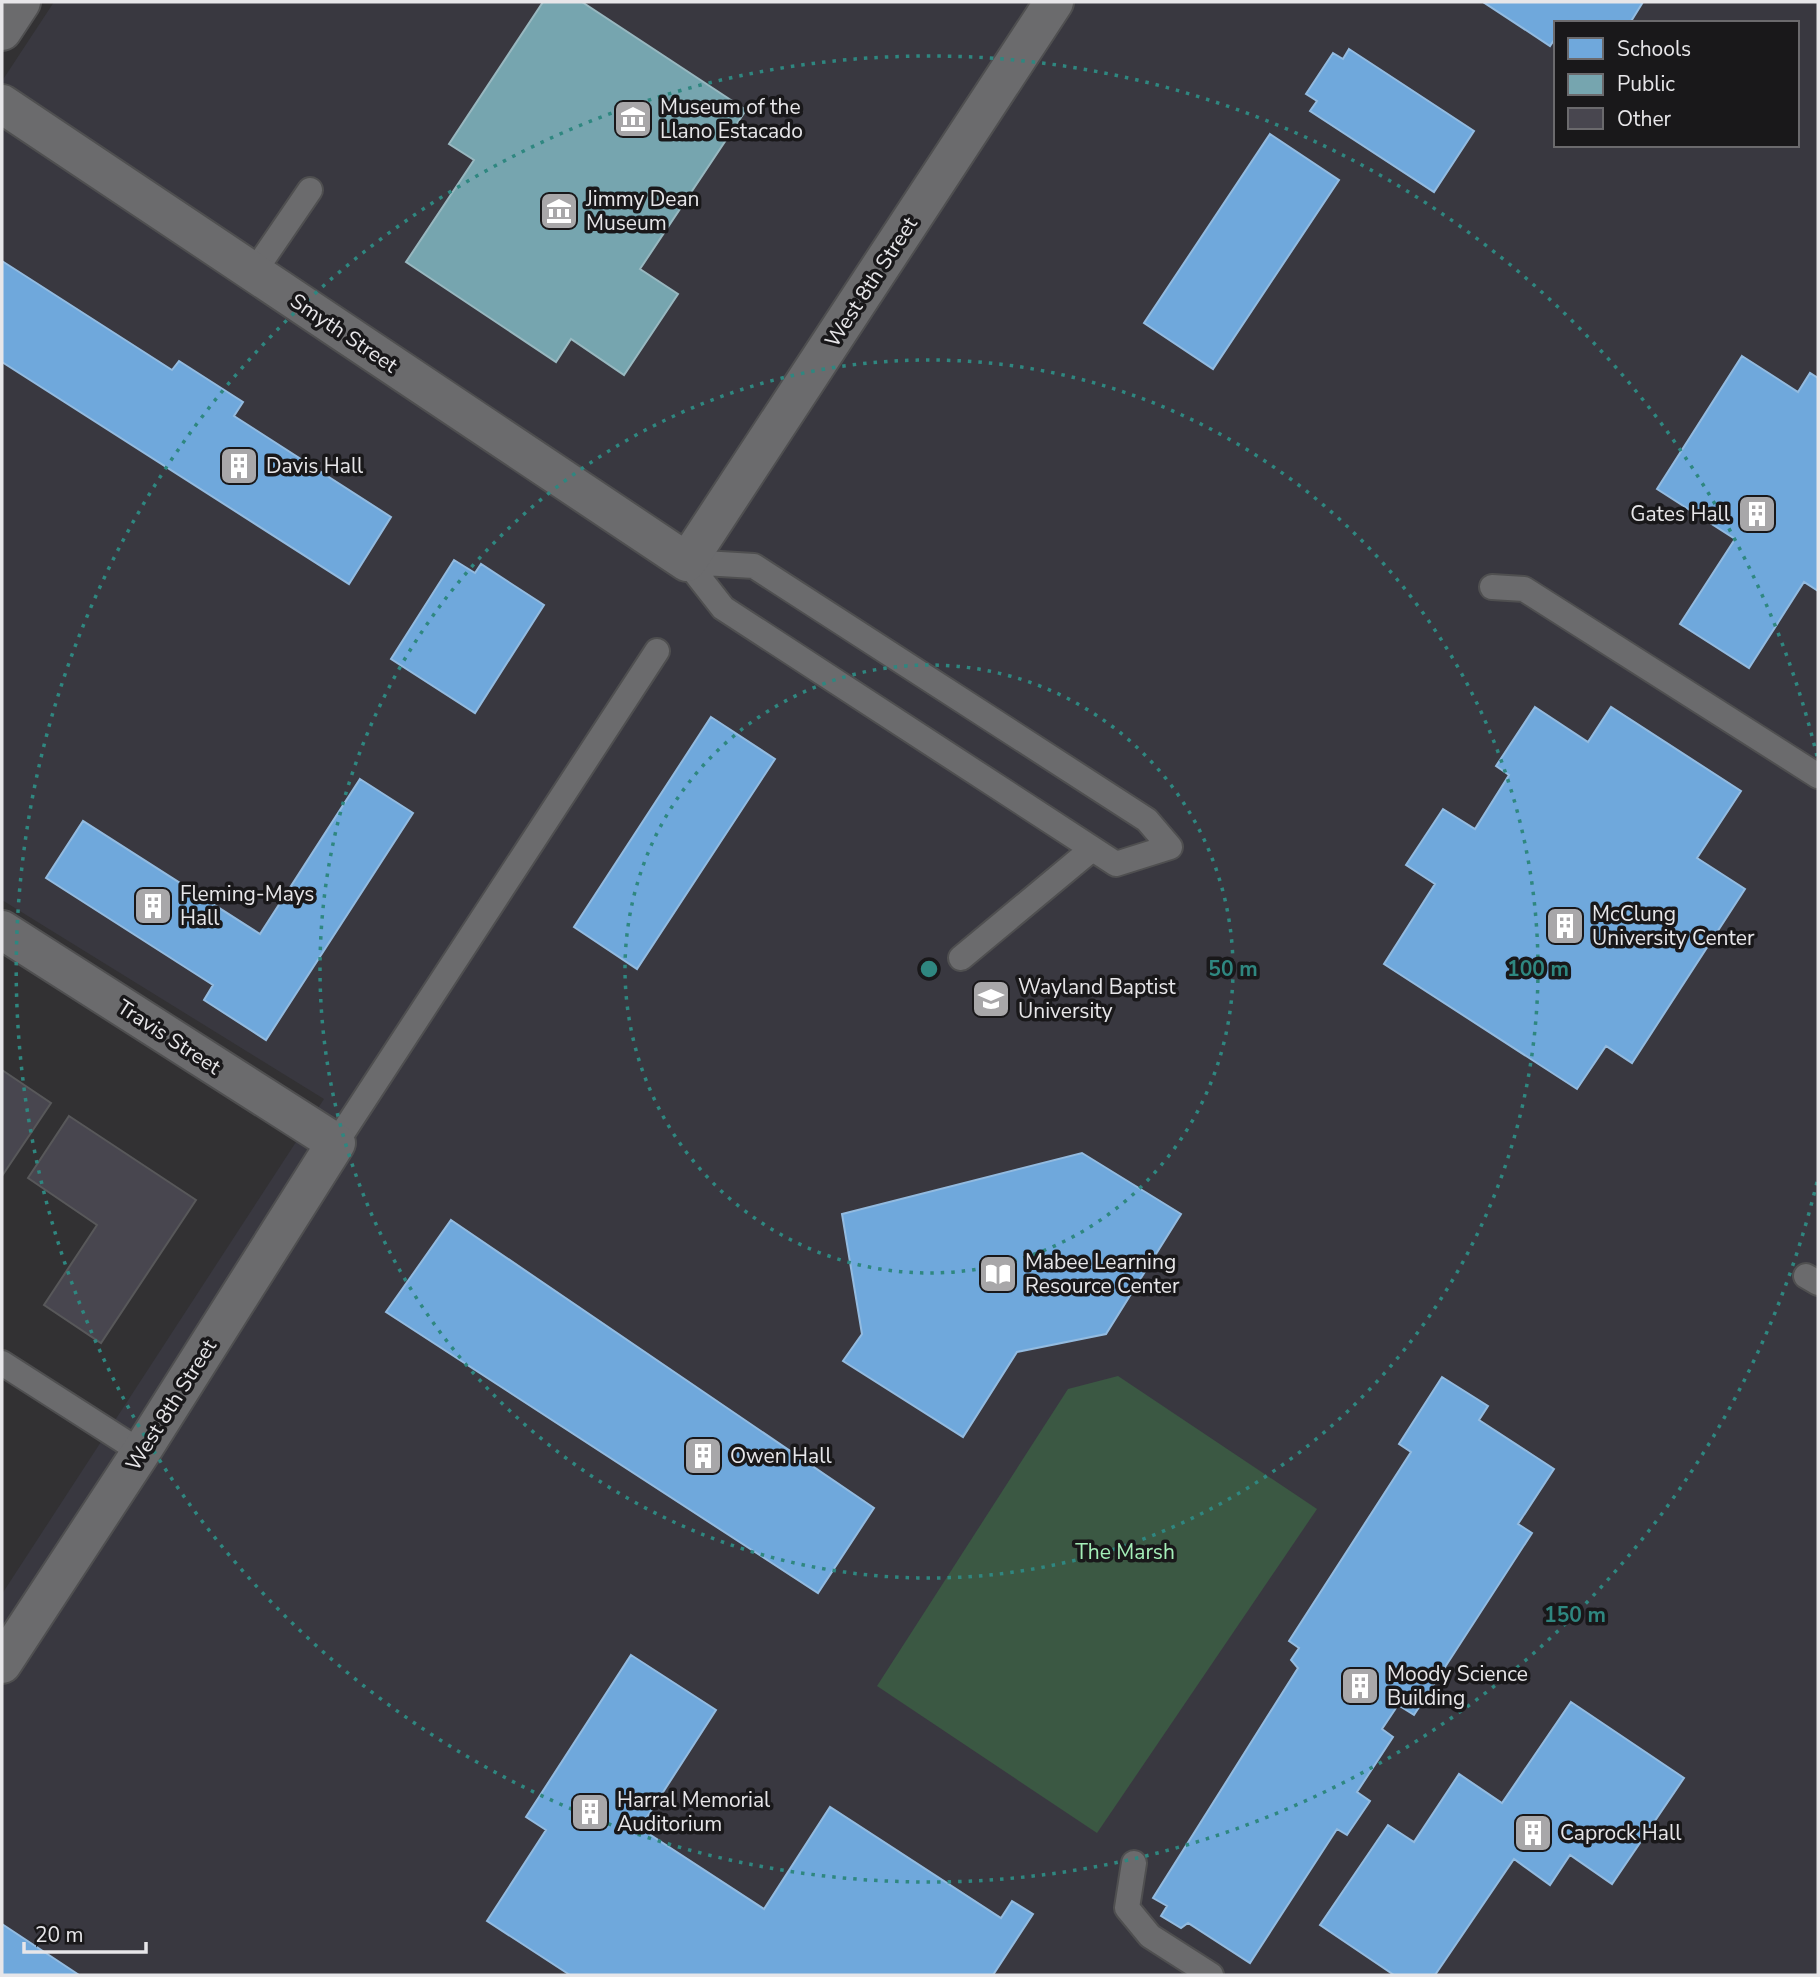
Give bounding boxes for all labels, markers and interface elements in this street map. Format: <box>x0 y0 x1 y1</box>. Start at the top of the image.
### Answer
legend <box>1554 21 1799 147</box>
text: Schools <box>1617 35 1691 63</box>
text: Public <box>1617 70 1675 98</box>
place label: Museum of the Llano Estacado <box>660 93 803 145</box>
museum icon: Museum of the Llano Estacado <box>612 98 654 140</box>
text: Other <box>1617 105 1672 133</box>
place label: Jimmy Dean Museum <box>585 185 700 237</box>
museum icon: Jimmy Dean Museum <box>538 190 580 232</box>
street label: West 8th Street <box>818 211 924 353</box>
street label: Smyth Street <box>285 287 404 380</box>
building icon: Davis Hall <box>218 445 260 487</box>
place label: Davis Hall <box>266 452 364 480</box>
building icon: Gates Hall <box>1736 493 1778 535</box>
place label: Gates Hall <box>1630 500 1731 528</box>
place label: Fleming-Mays Hall <box>180 880 314 932</box>
building icon: Fleming-Mays Hall <box>132 885 174 927</box>
place label: McClung University Center <box>1592 900 1755 952</box>
building icon: McClung University Center <box>1544 905 1586 947</box>
text: 50 m <box>1208 955 1258 983</box>
text: 100 m <box>1507 955 1569 983</box>
centre of rings <box>917 957 941 981</box>
place label: Wayland Baptist University <box>1018 973 1176 1025</box>
school or university icon: Wayland Baptist University <box>970 978 1012 1020</box>
street label: Travis Street <box>112 993 227 1081</box>
place label: Mabee Learning Resource Center <box>1025 1248 1180 1300</box>
library icon: Mabee Learning Resource Center <box>977 1253 1019 1295</box>
street label: West 8th Street <box>119 1333 223 1476</box>
building icon: Owen Hall <box>682 1435 724 1477</box>
place label: Owen Hall <box>730 1442 832 1470</box>
park label: The Marsh <box>1075 1538 1175 1566</box>
text: 150 m <box>1544 1601 1606 1629</box>
place label: Moody Science Building <box>1387 1660 1528 1712</box>
building icon: Moody Science Building <box>1339 1665 1381 1707</box>
place label: Harral Memorial Auditorium <box>617 1786 771 1838</box>
building icon: Harral Memorial Auditorium <box>569 1791 611 1833</box>
building icon: Caprock Hall <box>1512 1812 1554 1854</box>
place label: Caprock Hall <box>1560 1819 1682 1847</box>
scale bar <box>24 1910 147 1954</box>
text: 20 m <box>35 1921 84 1949</box>

